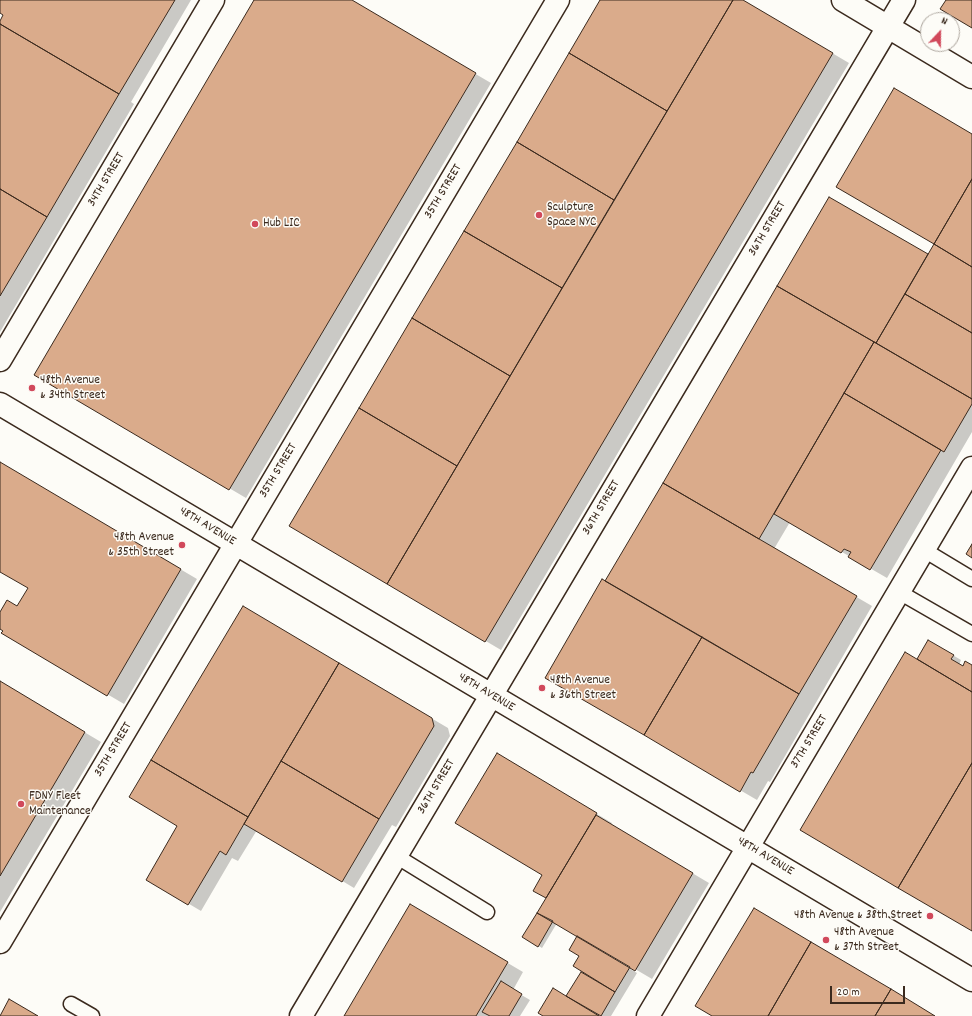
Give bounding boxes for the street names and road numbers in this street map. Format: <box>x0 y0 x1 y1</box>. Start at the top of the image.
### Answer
street label: 34TH STREET <box>85 150 129 210</box>
street label: 35TH STREET <box>422 162 466 222</box>
street label: 36TH STREET <box>746 199 790 259</box>
street label: 35TH STREET <box>257 441 301 501</box>
street label: 36TH STREET <box>580 478 624 538</box>
street label: 48TH AVENUE <box>176 504 238 550</box>
street label: 48TH AVENUE <box>455 670 517 716</box>
street label: 37TH STREET <box>788 712 832 772</box>
street label: 35TH STREET <box>92 720 136 780</box>
street label: 36TH STREET <box>415 757 459 817</box>
street label: 48TH AVENUE <box>734 834 796 880</box>

